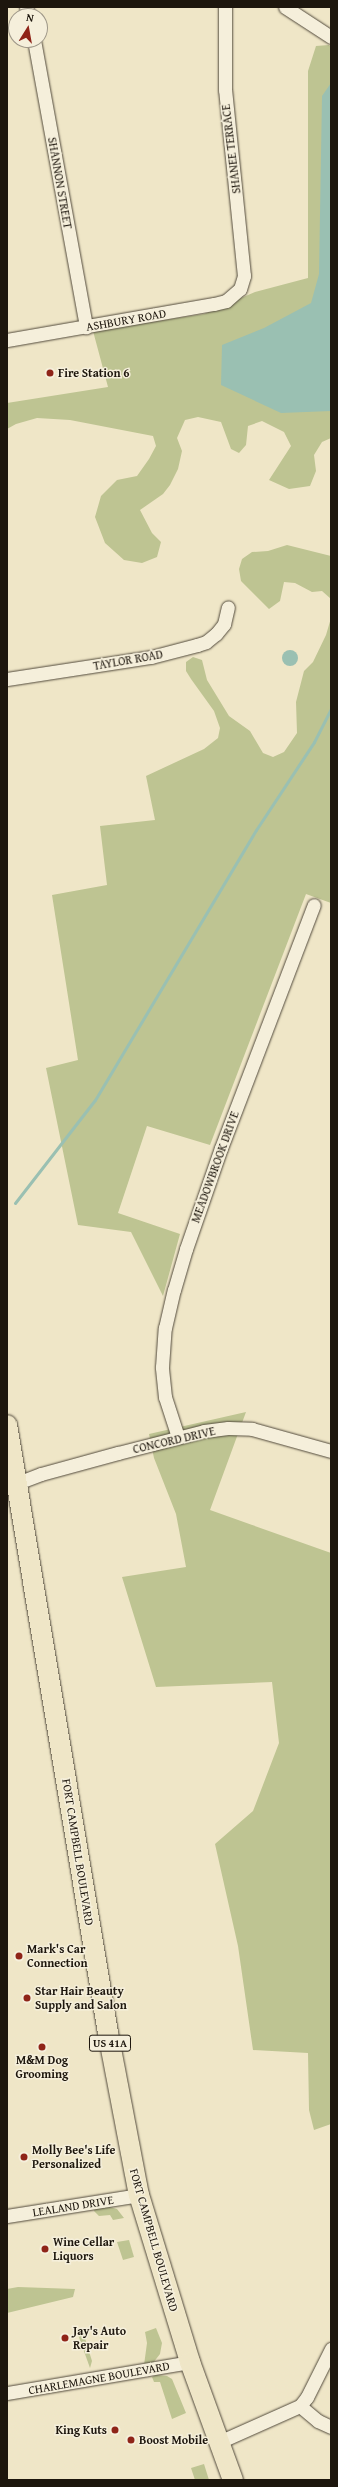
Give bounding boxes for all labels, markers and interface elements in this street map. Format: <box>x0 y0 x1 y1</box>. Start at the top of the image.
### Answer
north arrow <box>8 8 48 48</box>
text: N <box>25 9 35 26</box>
street label: SHANEE TERRACE <box>218 103 244 195</box>
street label: SHANNON STREET <box>45 136 75 230</box>
street label: ASHBURY ROAD <box>85 306 167 334</box>
place label: Fire Station 6 <box>58 366 129 380</box>
marker: Fire Station 6 <box>45 368 55 378</box>
street label: TAYLOR ROAD <box>92 647 164 673</box>
street label: MEADOWBROOK DRIVE <box>188 1109 242 1225</box>
street label: CONCORD DRIVE <box>131 1424 217 1456</box>
street label: FORT CAMPBELL BOULEVARD <box>59 1778 97 1926</box>
place label: Mark's Car Connection <box>27 1942 88 1970</box>
marker: Mark's Car Connection <box>14 1951 24 1961</box>
place label: Star Hair Beauty Supply and Salon <box>35 1984 127 2012</box>
marker: Star Hair Beauty Supply and Salon <box>22 1993 32 2003</box>
road number: US 41A <box>88 2034 132 2052</box>
marker: M&M Dog Grooming <box>37 2042 47 2052</box>
place label: M&M Dog Grooming <box>16 2053 68 2081</box>
place label: Molly Bee's Life Personalized <box>32 2143 115 2171</box>
marker: Molly Bee's Life Personalized <box>19 2152 29 2162</box>
street label: FORT CAMPBELL BOULEVARD <box>127 2167 181 2313</box>
street label: LEALAND DRIVE <box>31 2192 115 2220</box>
place label: Wine Cellar Liquors <box>53 2235 114 2263</box>
marker: Wine Cellar Liquors <box>40 2244 50 2254</box>
place label: Jay's Auto Repair <box>73 2324 126 2352</box>
marker: Jay's Auto Repair <box>60 2333 70 2343</box>
street label: CHARLEMAGNE BOULEVARD <box>27 2358 171 2398</box>
place label: King Kuts <box>55 2423 107 2437</box>
marker: King Kuts <box>110 2425 120 2435</box>
place label: Boost Mobile <box>139 2433 208 2447</box>
marker: Boost Mobile <box>126 2435 136 2445</box>

